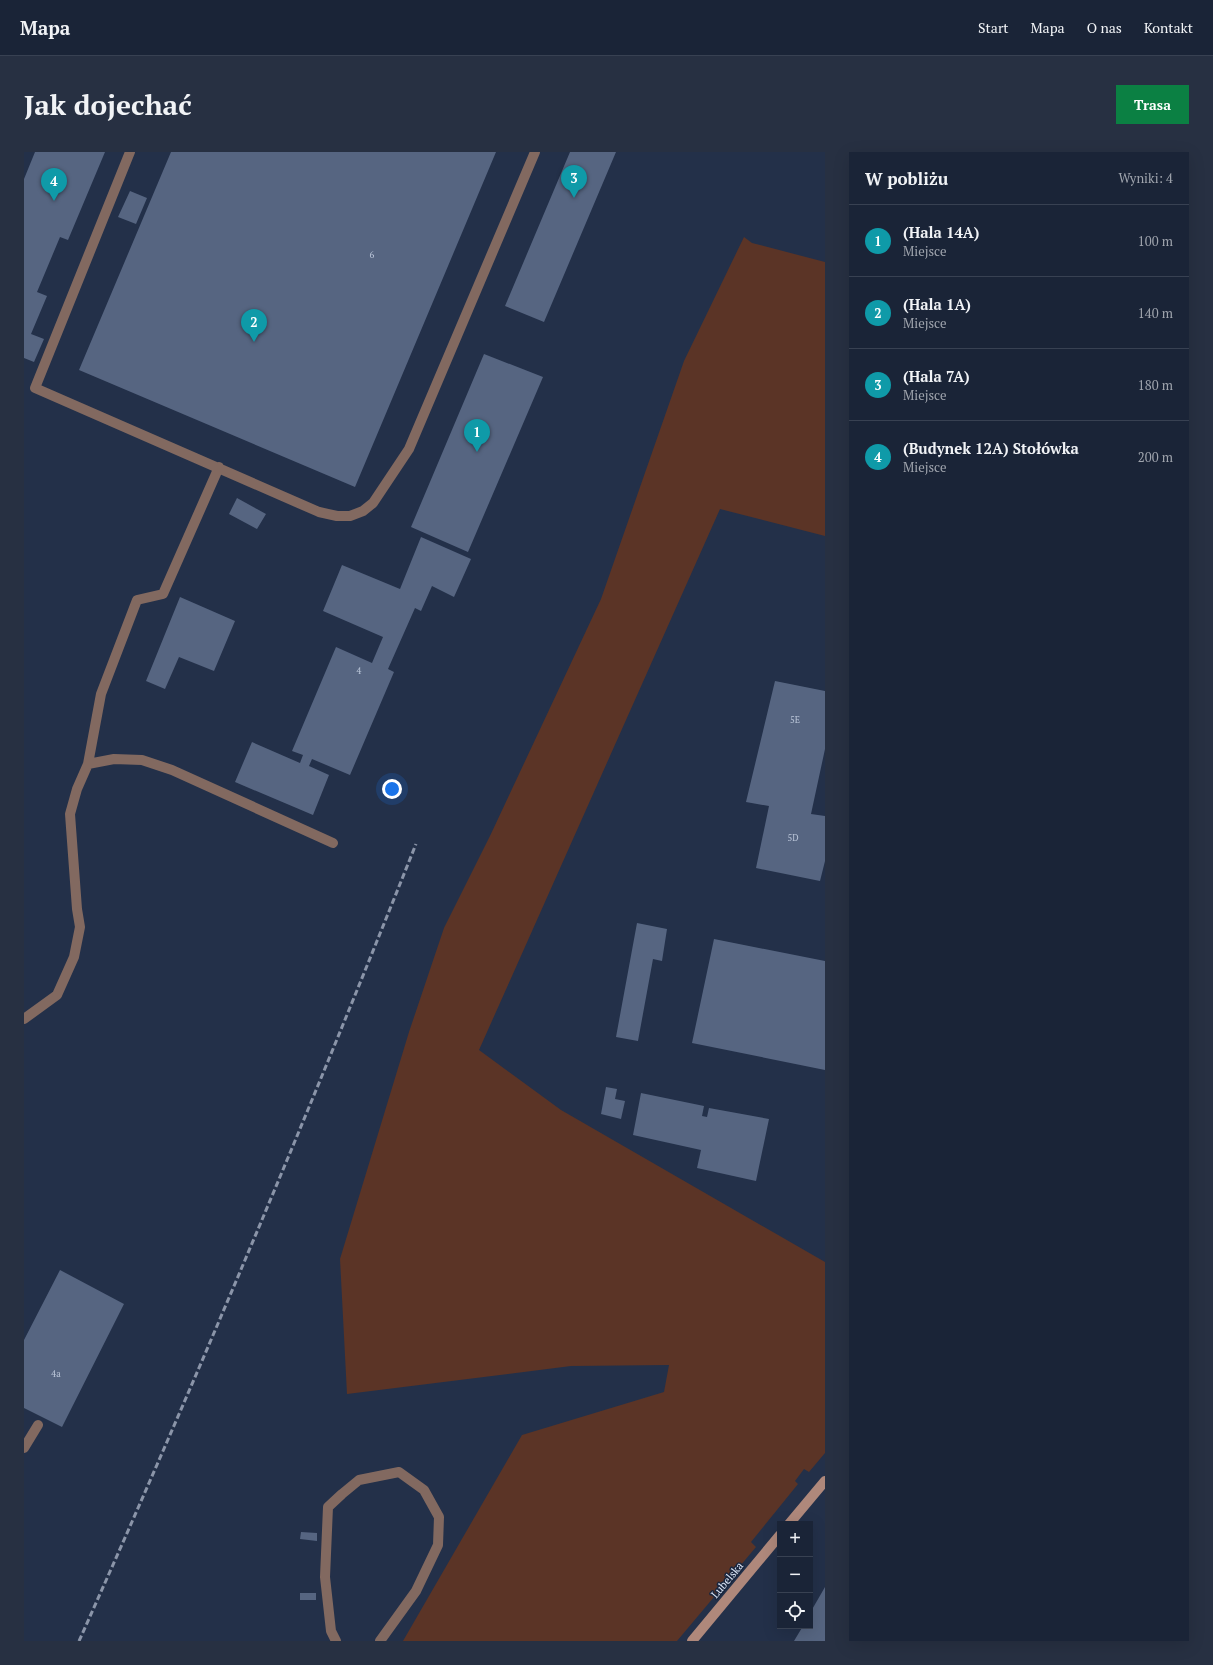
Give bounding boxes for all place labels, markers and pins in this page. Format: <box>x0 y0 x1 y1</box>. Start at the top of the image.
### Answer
pin: 3 <box>561 165 587 198</box>
pin: 4 <box>41 168 67 201</box>
pin: 2 <box>241 309 267 342</box>
pin: 1 <box>464 419 490 452</box>

